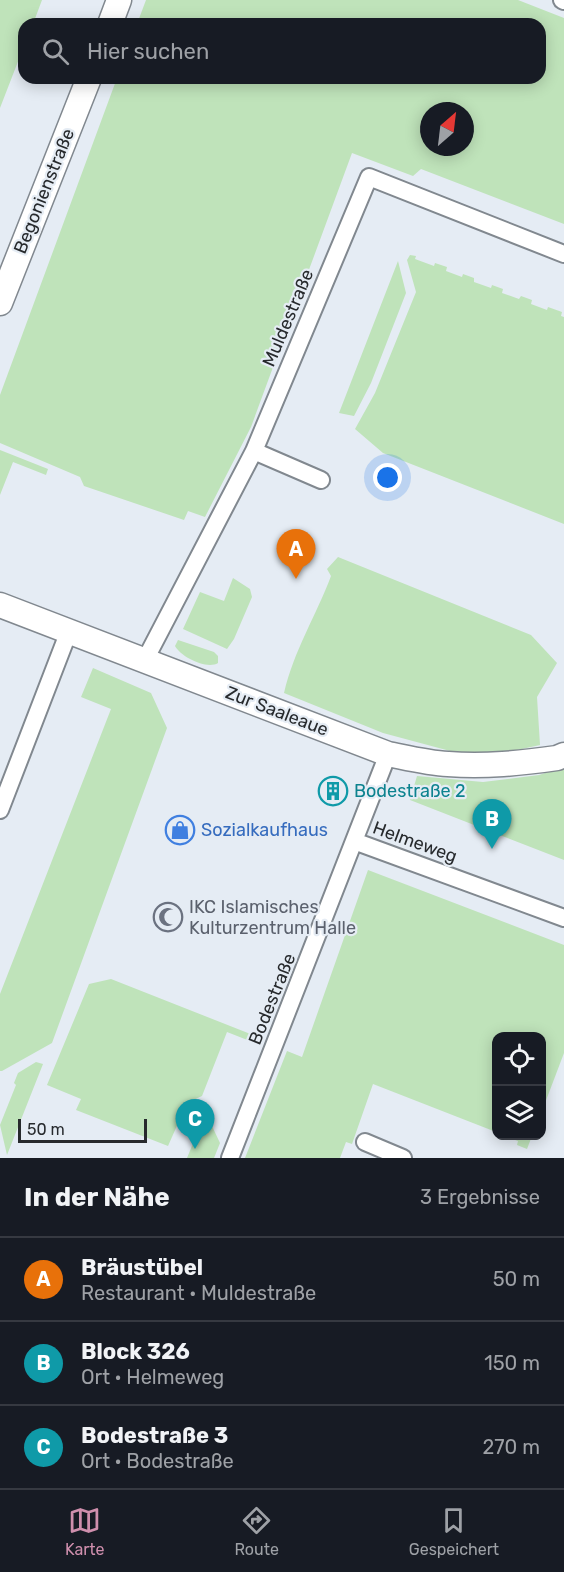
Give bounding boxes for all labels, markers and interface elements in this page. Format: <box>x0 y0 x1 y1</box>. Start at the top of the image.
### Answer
search box <box>18 18 546 84</box>
icon: search <box>39 35 72 68</box>
text: Hier suchen <box>87 38 209 65</box>
north arrow <box>420 102 474 156</box>
street label: Begonienstraße <box>9 125 79 257</box>
street label: Muldestraße <box>258 266 318 370</box>
your location <box>373 463 402 492</box>
pin: A <box>276 530 316 579</box>
street label: Zur Saaleaue <box>222 681 332 741</box>
building icon: Bodestraße 2 <box>317 775 349 807</box>
place label: Bodestraße 2 <box>354 780 466 802</box>
pin: B <box>472 800 512 849</box>
shop icon: Sozialkaufhaus <box>164 814 196 846</box>
street label: Helmeweg <box>370 817 460 867</box>
place label: Sozialkaufhaus <box>201 819 328 841</box>
place label: IKC Islamisches Kulturzentrum Halle <box>189 896 356 939</box>
mosque icon: IKC Islamisches Kulturzentrum Halle <box>152 901 184 933</box>
street label: Bodestraße <box>244 950 300 1048</box>
map controls <box>492 1032 546 1140</box>
button: locate <box>492 1032 546 1086</box>
button: layers <box>492 1086 546 1140</box>
pin: C <box>176 1100 214 1149</box>
scale bar <box>18 1116 147 1144</box>
text: 50 m <box>27 1120 65 1139</box>
text: In der Nähe <box>24 1182 170 1213</box>
text: 3 Ergebnisse <box>420 1185 540 1209</box>
text: Bräustübel <box>81 1254 203 1281</box>
text: A <box>36 1267 51 1291</box>
text: 50 m <box>493 1267 540 1291</box>
text: Restaurant · Muldestraße <box>81 1281 316 1305</box>
text: Block 326 <box>81 1338 190 1365</box>
text: B <box>36 1351 51 1375</box>
text: 150 m <box>484 1351 540 1375</box>
text: Ort · Helmeweg <box>81 1365 224 1389</box>
text: Bodestraße 3 <box>81 1422 228 1449</box>
text: C <box>36 1435 51 1459</box>
text: 270 m <box>483 1435 540 1459</box>
text: Ort · Bodestraße <box>81 1449 234 1473</box>
tab: Karte <box>65 1504 105 1559</box>
tab: Route <box>234 1504 279 1559</box>
tab: Gespeichert <box>409 1504 499 1559</box>

